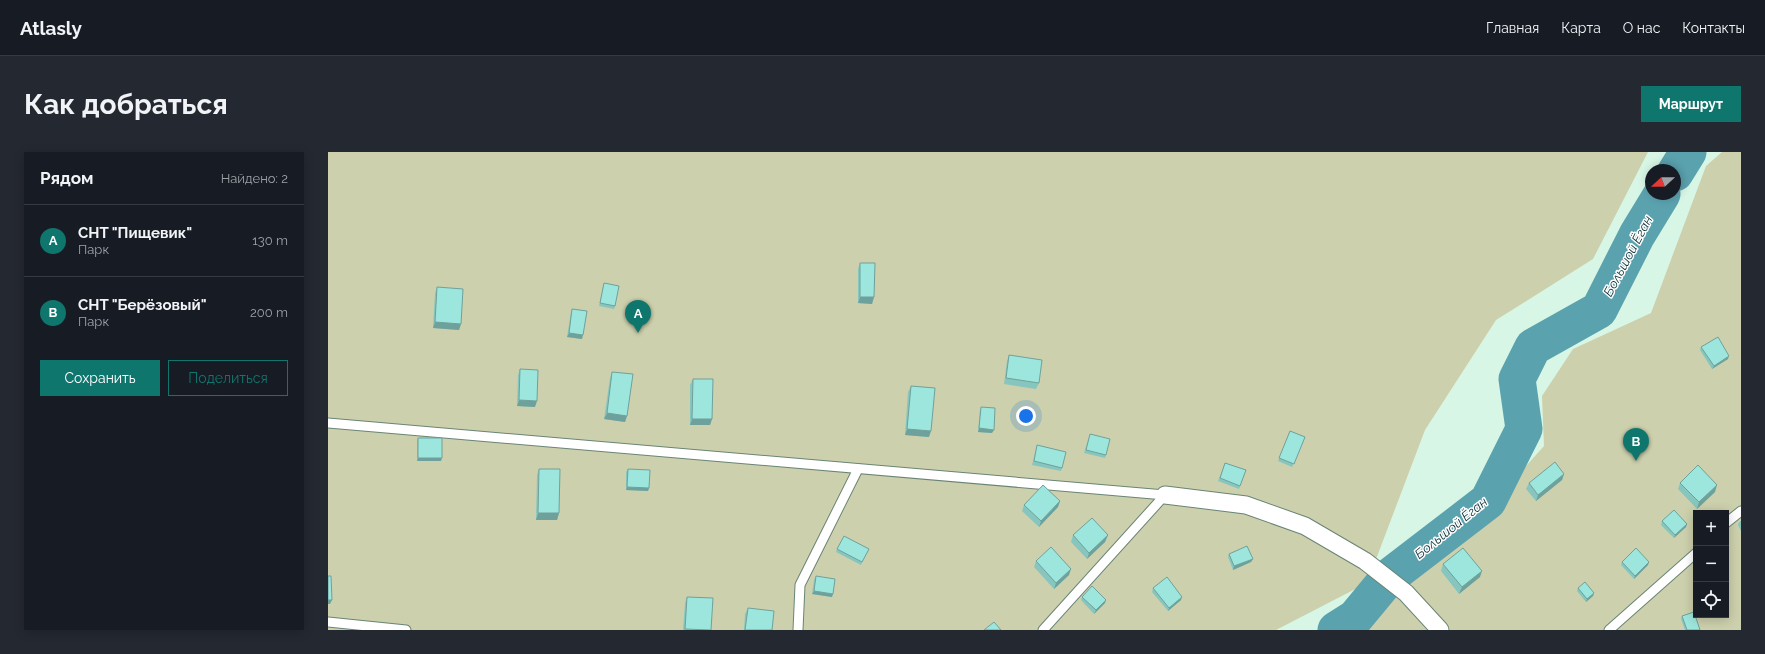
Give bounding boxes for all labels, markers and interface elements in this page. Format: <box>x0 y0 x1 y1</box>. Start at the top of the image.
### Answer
text: Atlasly <box>20 17 82 39</box>
text: Главная <box>1486 20 1539 36</box>
text: Карта <box>1561 20 1601 36</box>
text: О нас <box>1623 20 1660 36</box>
text: Контакты <box>1682 20 1745 36</box>
button: Маршрут <box>1641 86 1741 122</box>
text: Как добраться <box>24 88 228 121</box>
north arrow <box>1645 164 1681 200</box>
text: Рядом <box>40 168 93 188</box>
text: Найдено: 2 <box>221 171 288 186</box>
water label: Большой Ёган <box>1600 212 1656 299</box>
text: СНТ "Пищевик" <box>78 224 192 242</box>
text: A <box>49 233 57 248</box>
text: 130 m <box>252 233 288 248</box>
text: Парк <box>78 242 109 257</box>
text: СНТ "Берёзовый" <box>78 296 207 314</box>
pin: A <box>625 300 651 333</box>
text: B <box>49 305 57 320</box>
text: 200 m <box>250 305 288 320</box>
text: Парк <box>78 314 109 329</box>
button: Сохранить <box>40 360 160 396</box>
button: Поделиться <box>168 360 288 396</box>
your location <box>1016 406 1036 426</box>
pin: B <box>1623 428 1649 461</box>
water label: Большой Ёган <box>1411 493 1491 562</box>
map controls <box>1693 510 1729 618</box>
button: + <box>1693 510 1729 546</box>
button: − <box>1693 546 1729 582</box>
button: locate <box>1693 582 1729 618</box>

